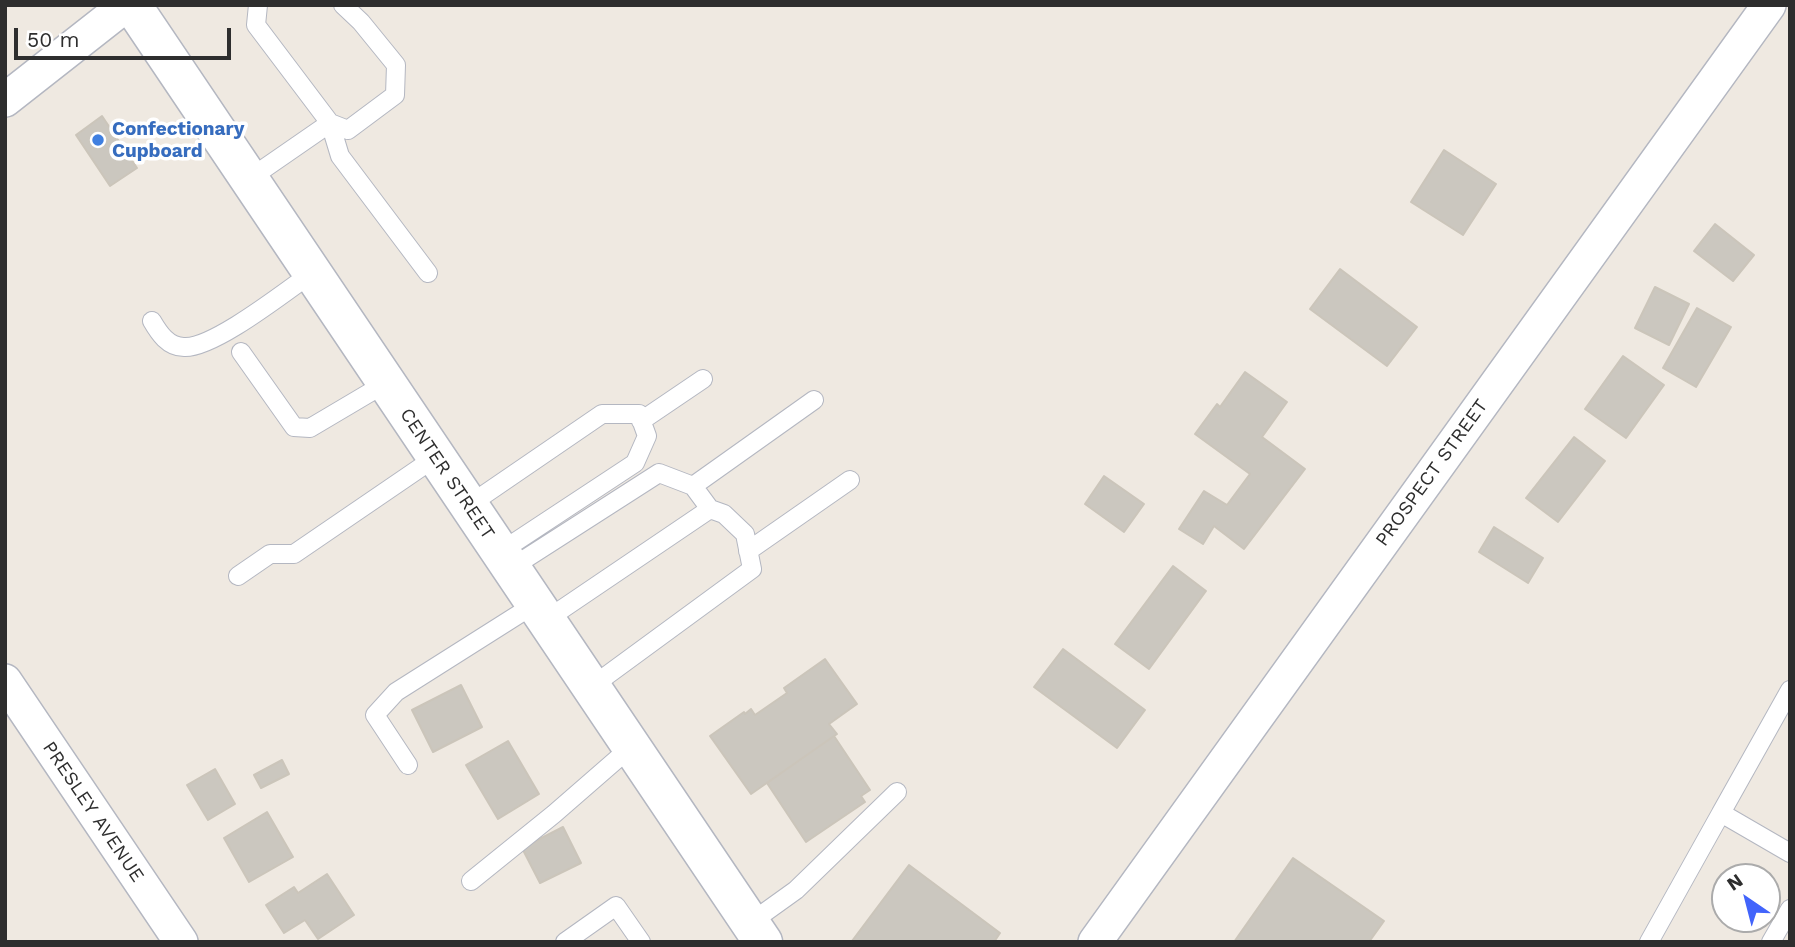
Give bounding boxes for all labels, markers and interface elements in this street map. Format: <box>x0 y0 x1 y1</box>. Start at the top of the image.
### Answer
scale bar <box>18 14 234 58</box>
text: 50 m <box>27 27 79 52</box>
place label: Confectionary Cupboard <box>112 118 244 162</box>
marker: Confectionary Cupboard <box>90 132 106 148</box>
street label: PROSPECT STREET <box>1371 395 1493 551</box>
street label: CENTER STREET <box>395 404 499 544</box>
street label: PRESLEY AVENUE <box>37 737 149 887</box>
north arrow <box>1711 863 1781 933</box>
text: N <box>1722 869 1747 895</box>

